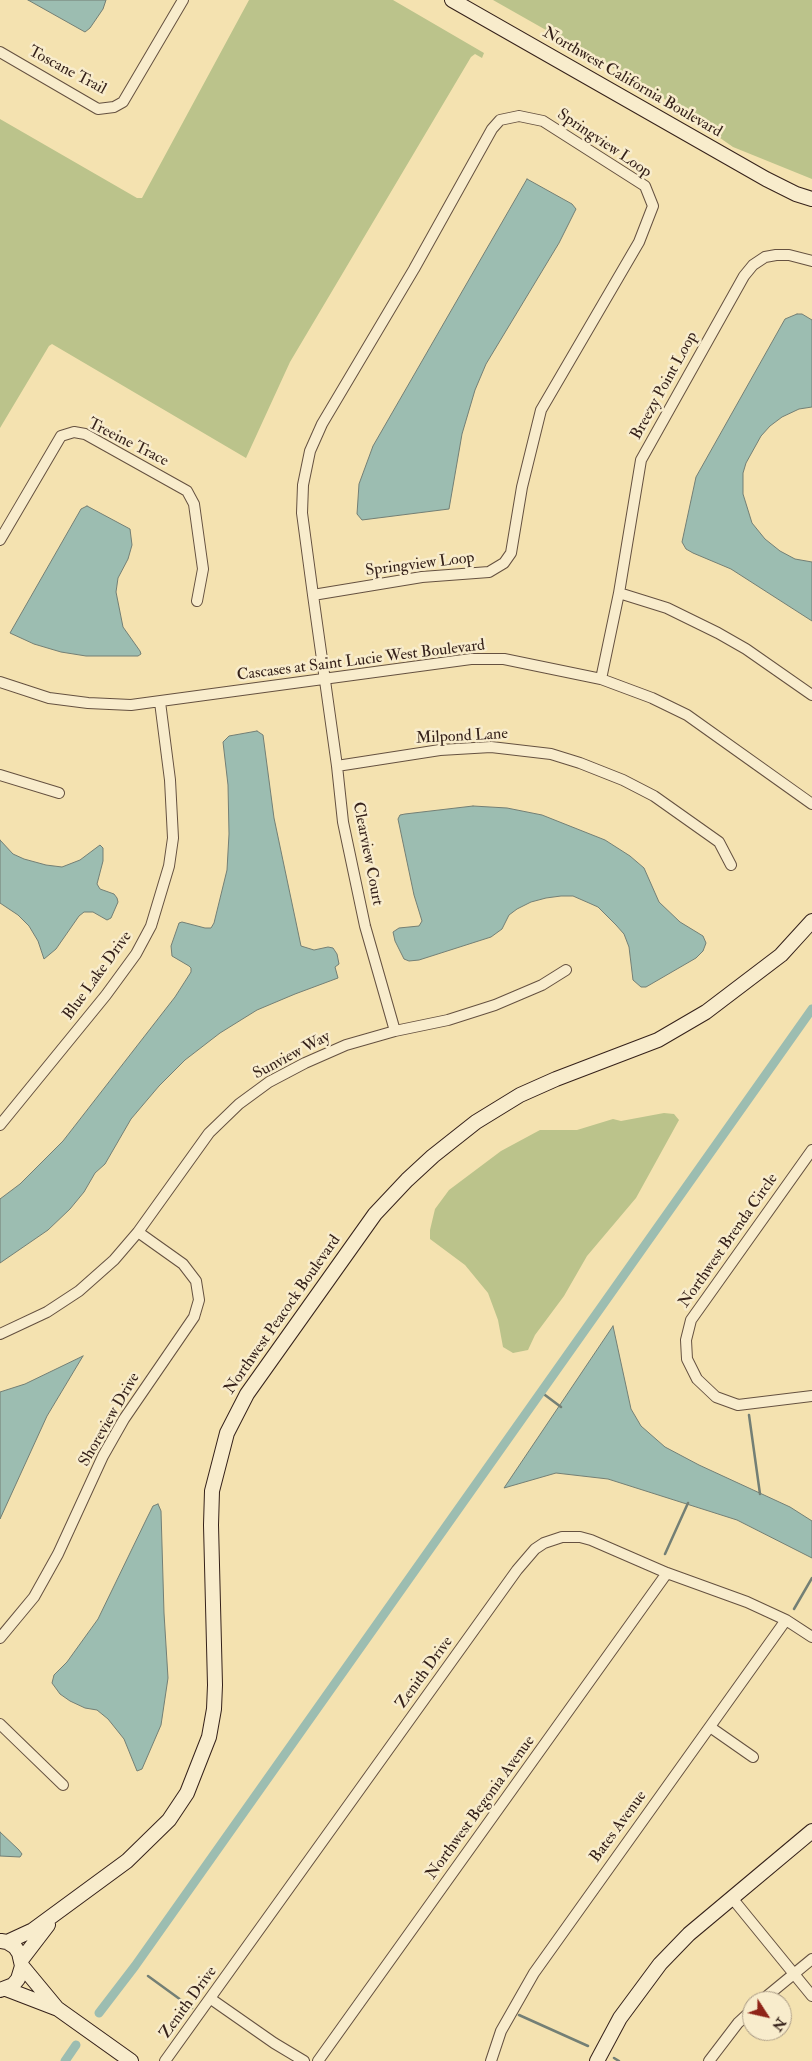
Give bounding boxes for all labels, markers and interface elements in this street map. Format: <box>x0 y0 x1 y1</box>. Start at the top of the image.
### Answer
street label: Northwest California Boulevard <box>539 24 725 142</box>
street label: Toscane Trail <box>25 42 109 100</box>
street label: Springview Loop <box>553 105 655 183</box>
street label: Breezy Point Loop <box>627 329 703 443</box>
street label: Treeine Trace <box>85 415 171 471</box>
street label: Springview Loop <box>364 549 476 581</box>
street label: Cascases at Saint Lucie West Boulevard <box>236 636 486 686</box>
street label: Milpond Lane <box>415 725 509 749</box>
street label: Clearview Court <box>348 801 386 907</box>
street label: Blue Lake Drive <box>59 928 137 1024</box>
street label: Sunview Way <box>250 1028 334 1084</box>
street label: Northwest Brenda Circle <box>675 1170 783 1312</box>
street label: Northwest Peacock Boulevard <box>221 1232 345 1398</box>
street label: Shoreview Drive <box>75 1370 145 1470</box>
street label: Zenith Drive <box>392 1633 458 1713</box>
street label: Northwest Begonia Avenue <box>422 1732 540 1884</box>
street label: Bates Avenue <box>587 1787 651 1867</box>
street label: Zenith Drive <box>156 1963 222 2043</box>
north arrow <box>742 1991 792 2041</box>
text: N <box>768 2014 789 2034</box>

